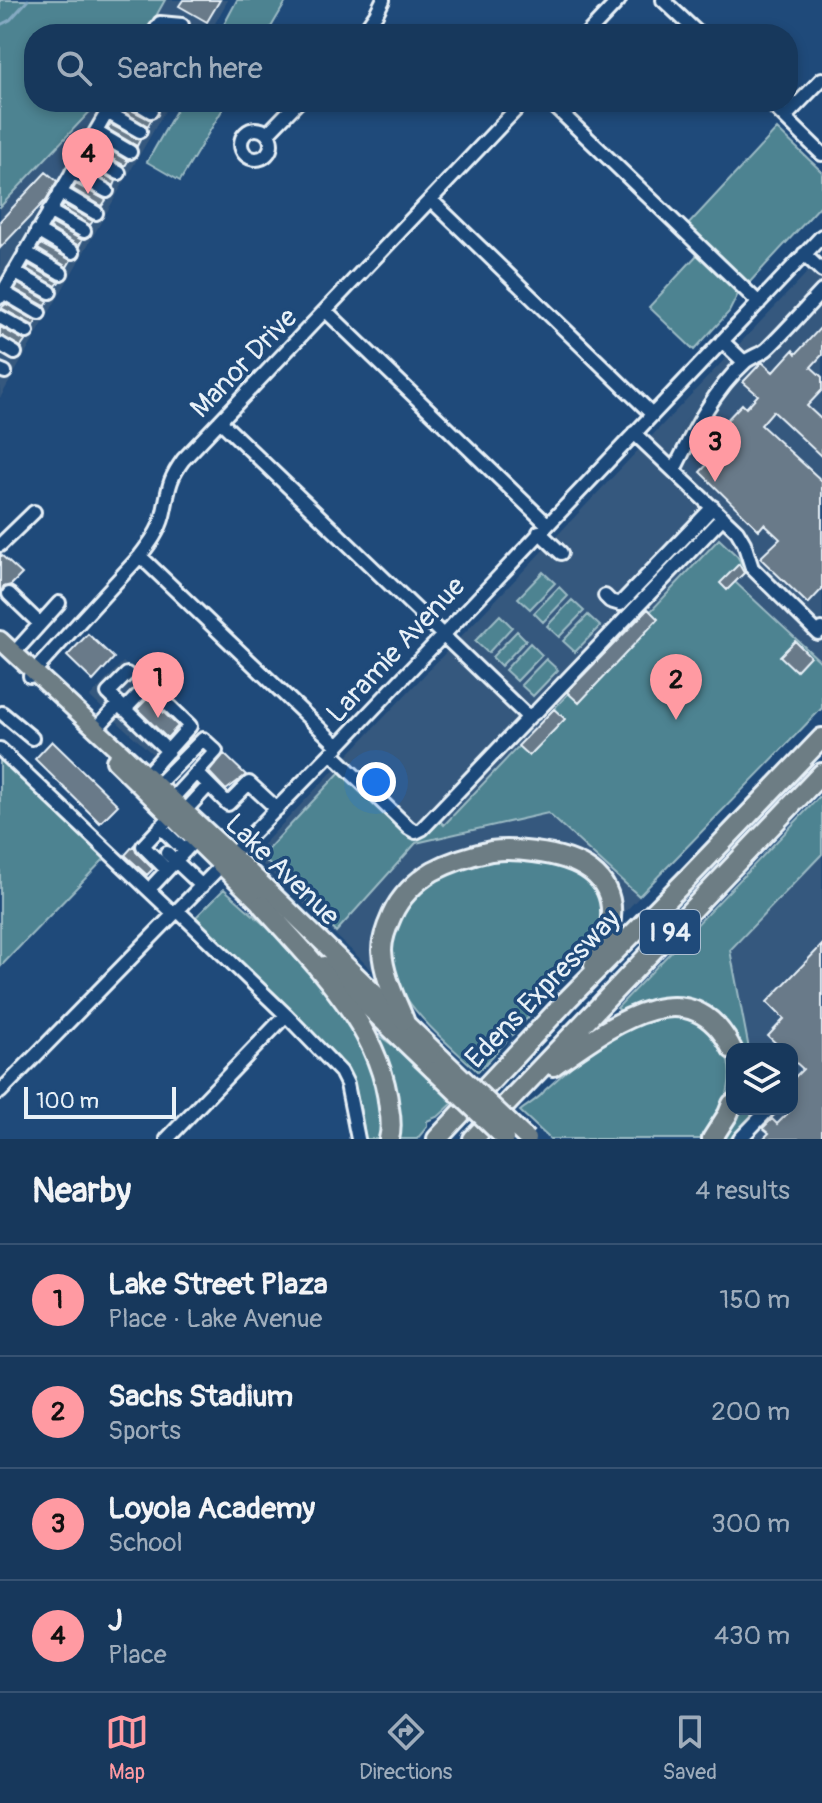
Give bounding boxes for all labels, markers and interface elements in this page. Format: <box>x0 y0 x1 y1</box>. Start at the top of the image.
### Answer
search box <box>24 24 798 112</box>
icon: search <box>52 46 96 90</box>
text: Search here <box>116 50 263 87</box>
pin: 4 <box>62 128 114 194</box>
street label: Manor Drive <box>183 301 305 425</box>
pin: 3 <box>689 416 741 482</box>
street label: Laramie Avenue <box>319 569 473 731</box>
pin: 1 <box>132 652 184 718</box>
pin: 2 <box>650 654 702 720</box>
your location <box>356 762 396 802</box>
street label: Lake Avenue <box>217 807 347 934</box>
street label: Edens Expressway <box>458 902 628 1076</box>
road number: I 94 <box>640 910 700 954</box>
map controls <box>726 1043 798 1115</box>
button: layers <box>726 1043 798 1115</box>
scale bar <box>24 1083 176 1119</box>
text: 100 m <box>36 1087 99 1115</box>
text: Nearby <box>32 1170 131 1213</box>
text: 4 results <box>695 1175 790 1207</box>
text: Lake Street Plaza <box>108 1266 328 1303</box>
text: 1 <box>53 1284 63 1316</box>
text: 150 m <box>719 1284 790 1316</box>
text: Place · Lake Avenue <box>108 1303 322 1335</box>
text: Sachs Stadium <box>108 1378 293 1415</box>
text: 2 <box>51 1396 65 1428</box>
text: 200 m <box>711 1396 790 1428</box>
text: Sports <box>108 1415 181 1447</box>
text: Loyola Academy <box>108 1490 315 1527</box>
text: 3 <box>51 1508 65 1540</box>
text: 300 m <box>711 1508 790 1540</box>
text: School <box>108 1527 183 1559</box>
text: J <box>108 1602 122 1639</box>
text: 4 <box>50 1620 66 1652</box>
text: 430 m <box>714 1620 790 1652</box>
text: Place <box>108 1639 167 1671</box>
tab: Map <box>105 1710 149 1786</box>
tab: Directions <box>359 1710 452 1786</box>
tab: Saved <box>662 1710 717 1786</box>

